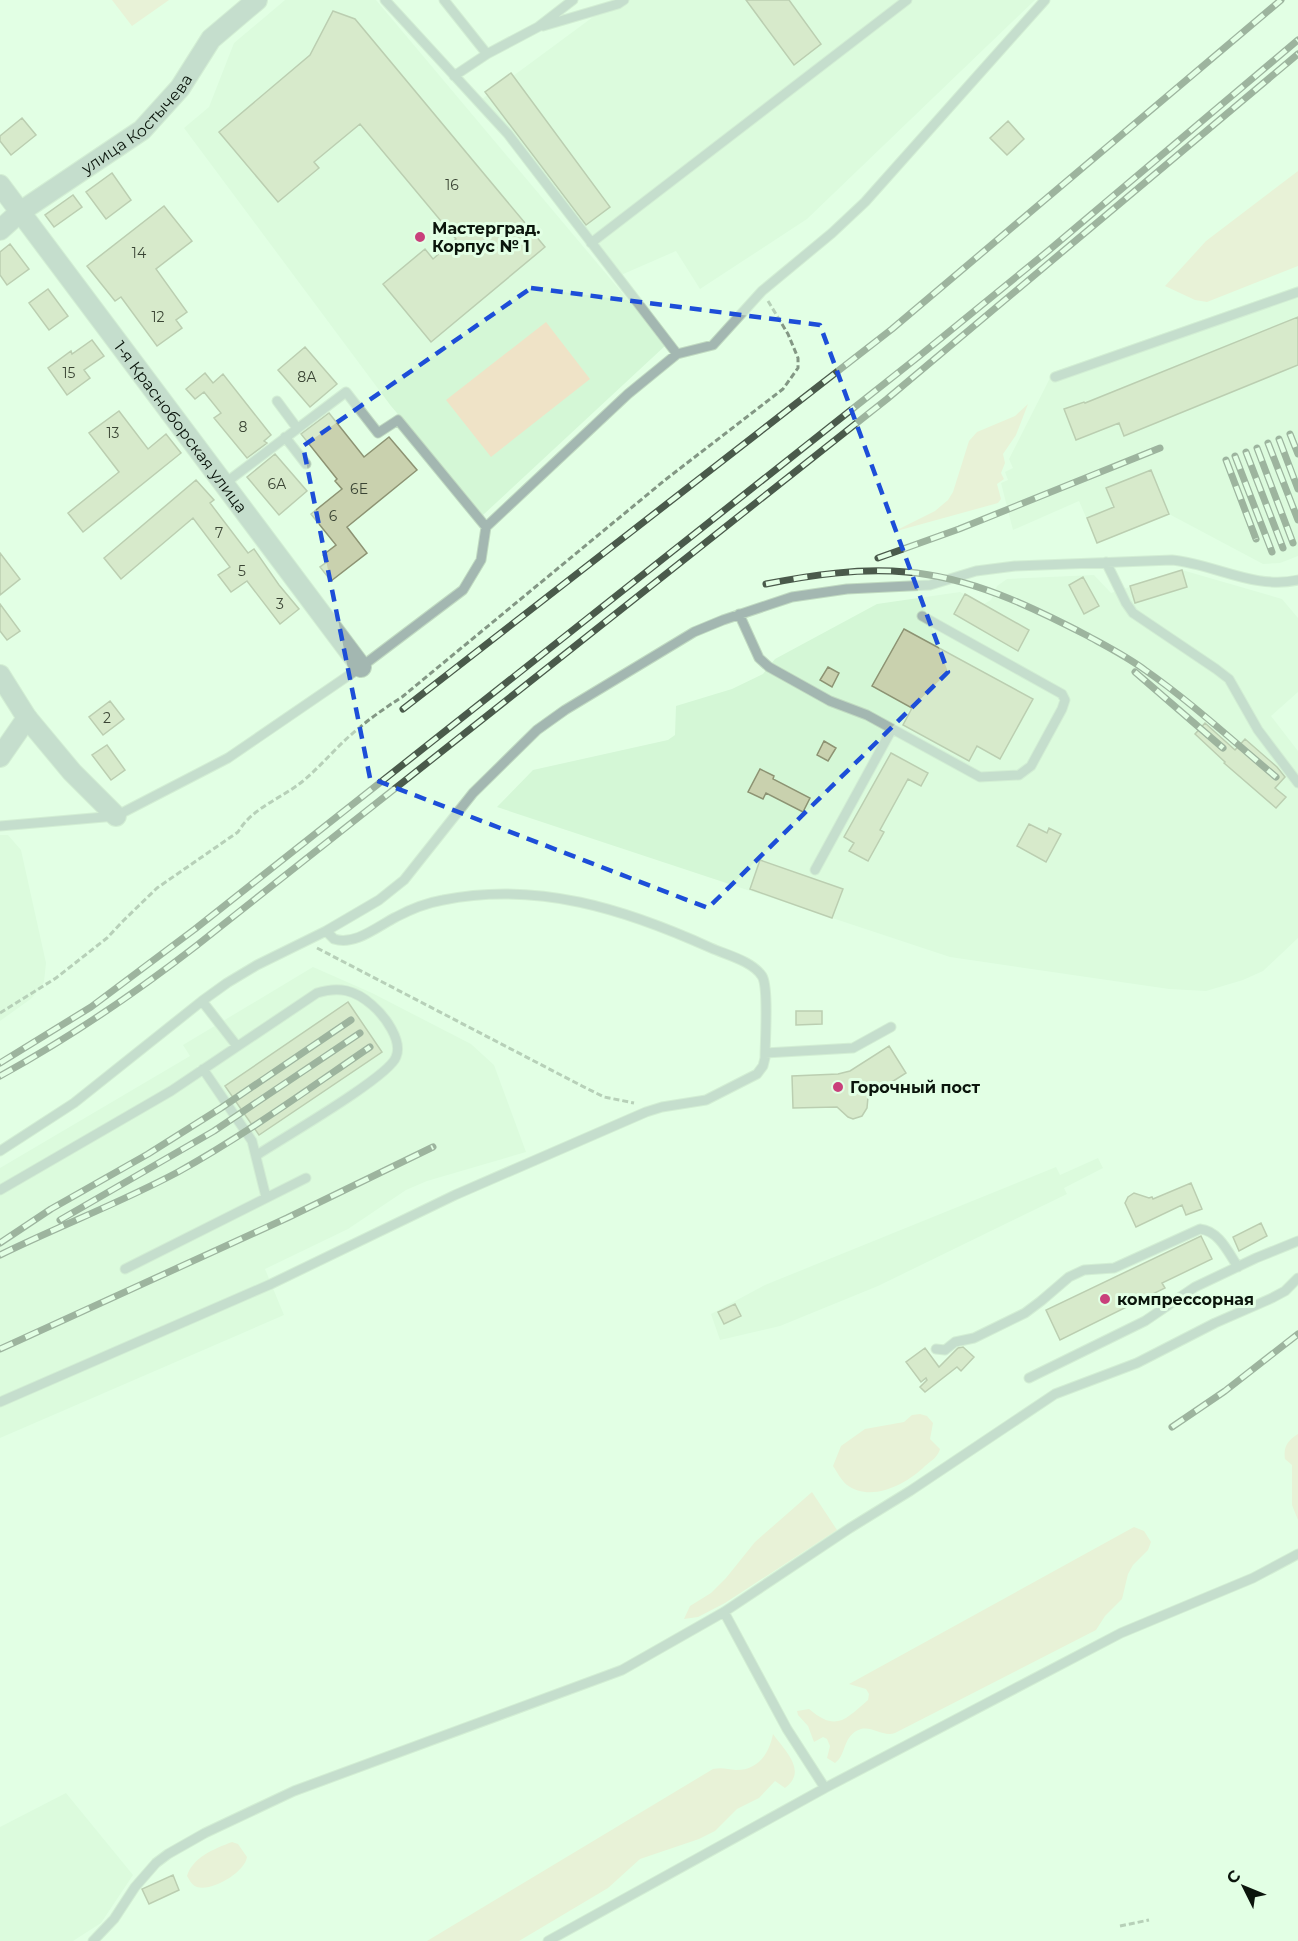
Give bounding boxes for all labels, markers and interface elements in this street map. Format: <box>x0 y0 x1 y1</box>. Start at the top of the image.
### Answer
street label: улица Костычева <box>77 70 196 178</box>
house number: 16 <box>445 176 459 194</box>
place label: Мастерград. Корпус № 1 <box>432 219 540 256</box>
marker: Мастерград. Корпус № 1 <box>413 230 427 244</box>
house number: 14 <box>132 244 147 262</box>
house number: 12 <box>151 308 165 326</box>
street label: 1-я Красноборская улица <box>111 337 252 516</box>
house number: 15 <box>63 364 76 382</box>
house number: 8А <box>297 368 317 386</box>
house number: 8 <box>239 418 248 436</box>
house number: 13 <box>107 424 120 442</box>
house number: 6А <box>267 475 287 493</box>
house number: 6Е <box>350 480 368 498</box>
house number: 6 <box>329 507 338 525</box>
house number: 7 <box>215 524 223 542</box>
house number: 5 <box>238 562 246 580</box>
house number: 3 <box>276 595 284 613</box>
house number: 2 <box>103 709 111 727</box>
place label: Горочный пост <box>850 1078 980 1097</box>
marker: Горочный пост <box>831 1080 845 1094</box>
place label: компрессорная <box>1117 1290 1254 1309</box>
marker: компрессорная <box>1098 1292 1112 1306</box>
north arrow <box>1214 1857 1274 1917</box>
text: С <box>1222 1866 1245 1888</box>

